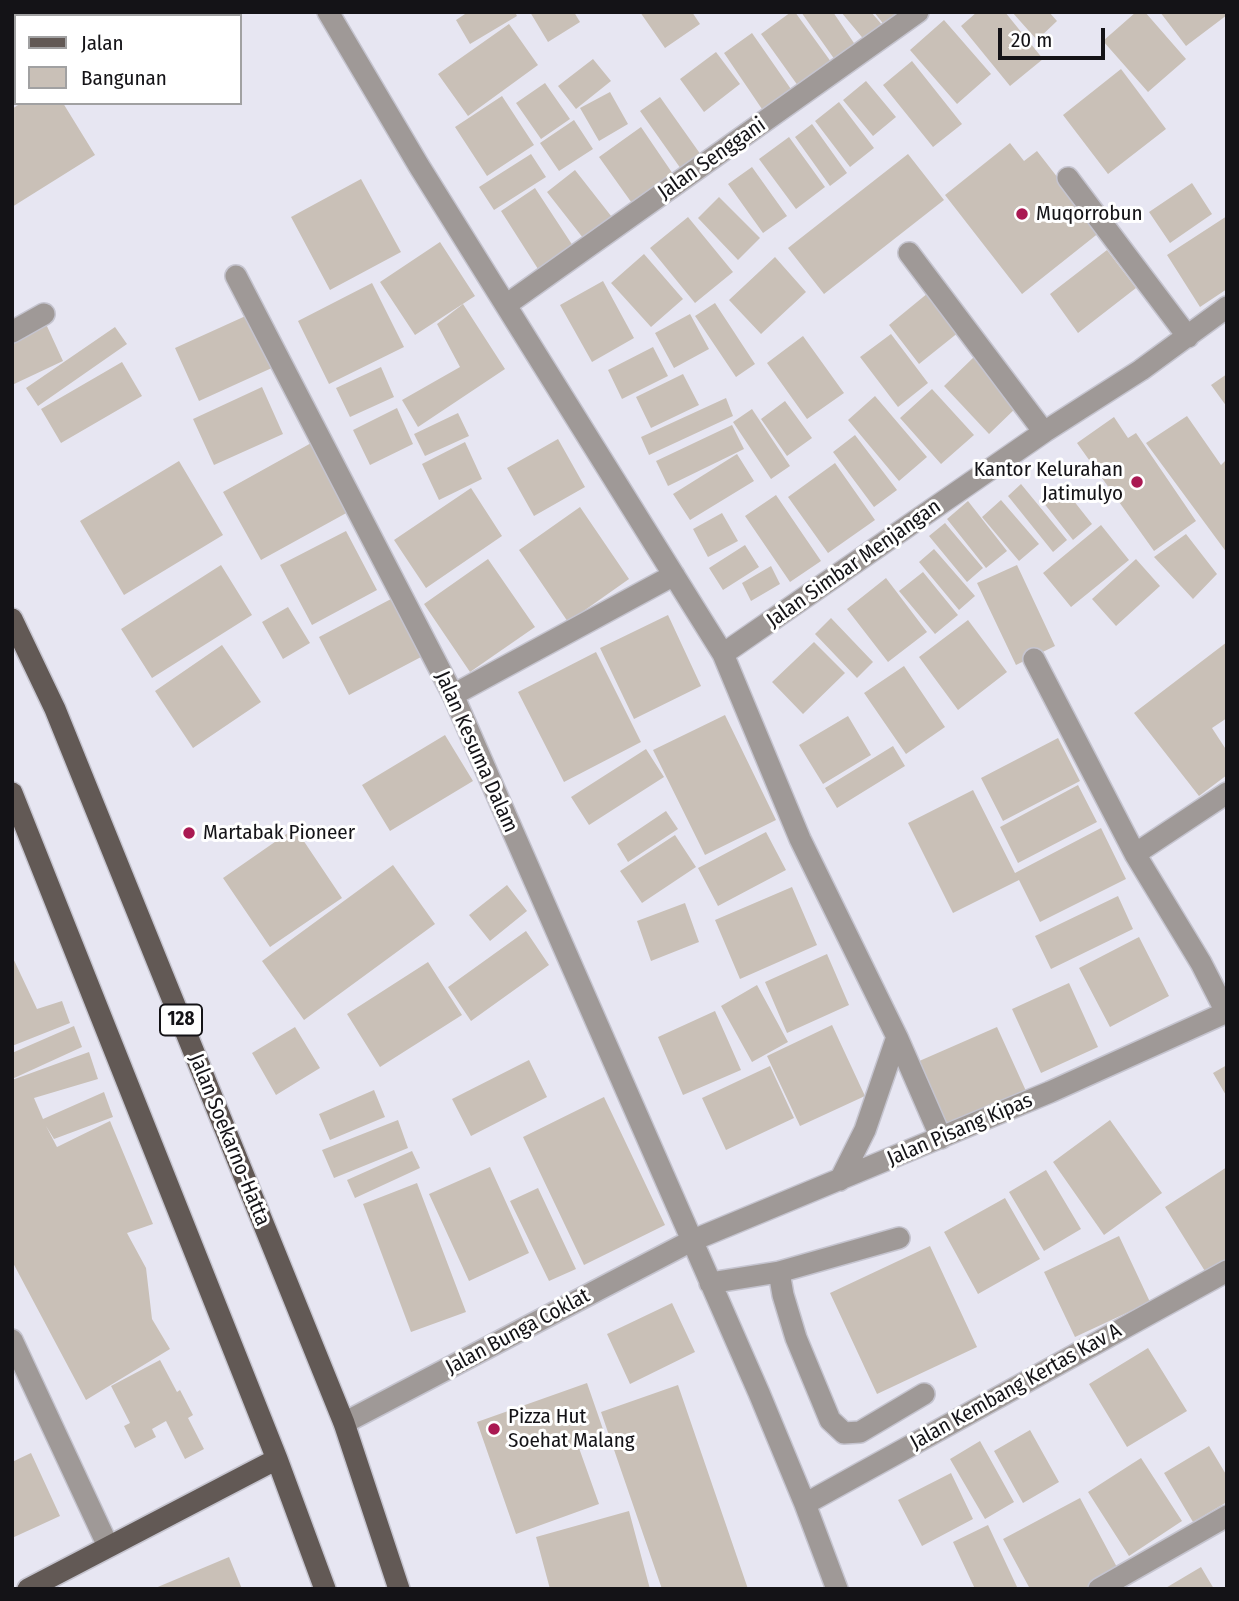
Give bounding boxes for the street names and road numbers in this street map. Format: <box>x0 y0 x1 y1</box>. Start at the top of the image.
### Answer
street label: Jalan Senggani <box>653 113 771 205</box>
street label: Jalan Simbar Menjangan <box>762 494 946 634</box>
street label: Jalan Kesuma Dalam <box>429 667 523 837</box>
road number: 128 <box>160 1004 202 1036</box>
street label: Jalan Soekarno-Hatta <box>183 1050 275 1230</box>
street label: Jalan Pisang Kipas <box>884 1088 1036 1172</box>
street label: Jalan Bunga Coklat <box>442 1283 594 1381</box>
street label: Jalan Kembang Kertas Kav A <box>906 1318 1126 1456</box>

